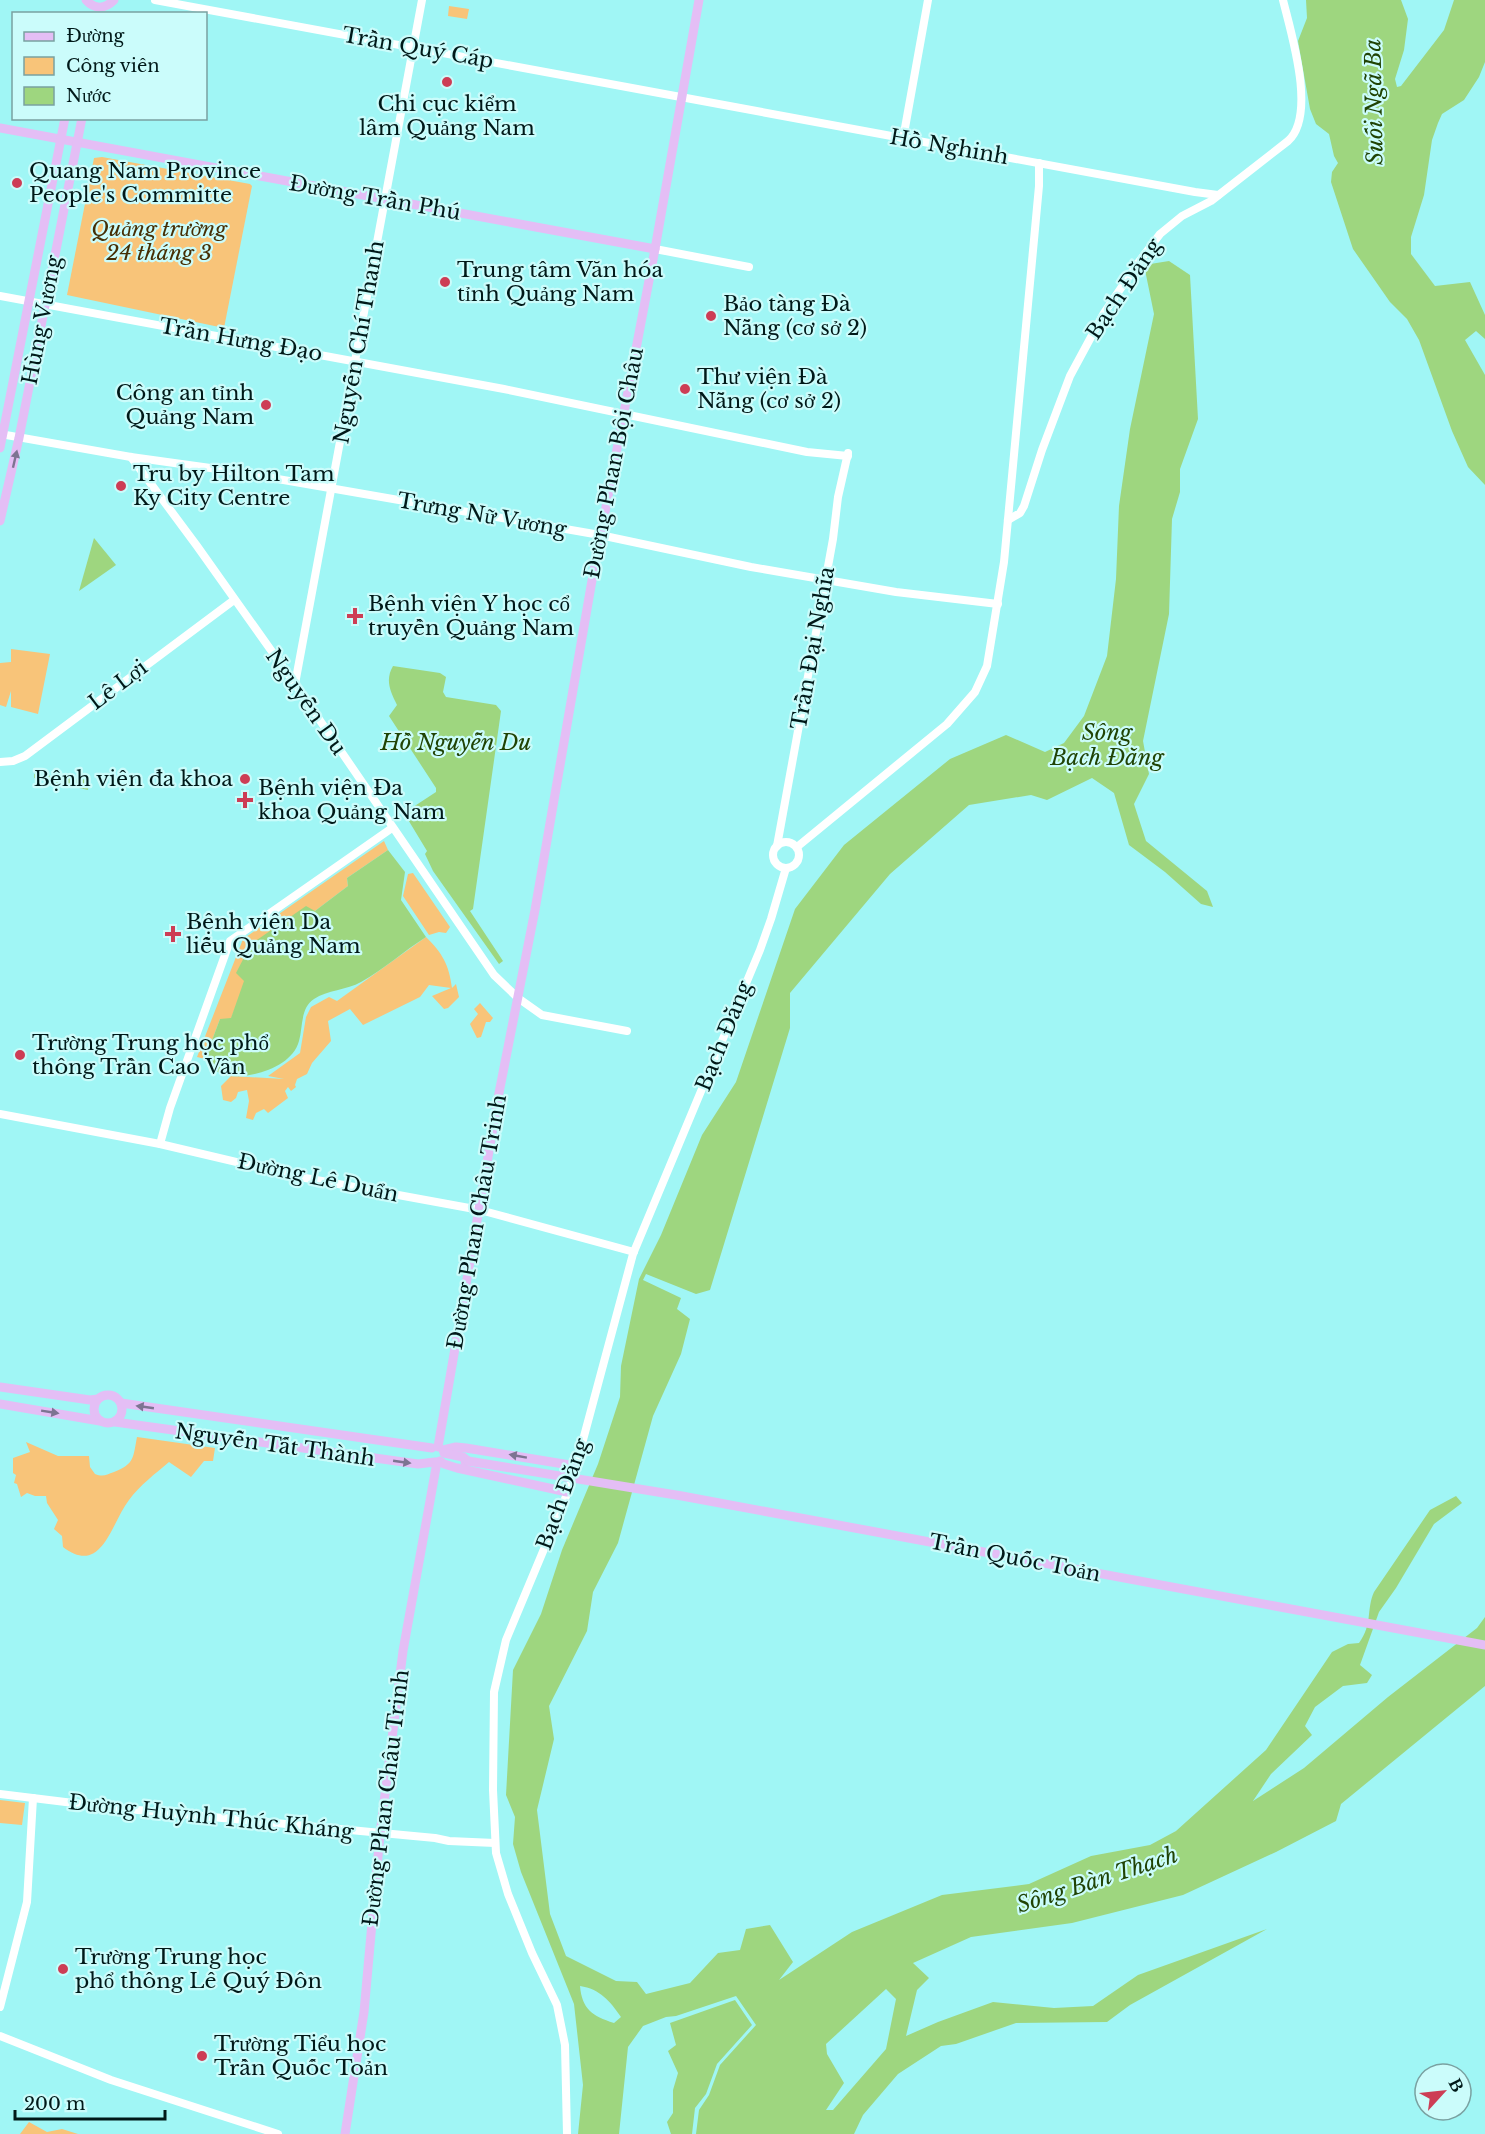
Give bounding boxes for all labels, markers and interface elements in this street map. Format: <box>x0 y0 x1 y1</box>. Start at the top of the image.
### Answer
legend <box>12 12 207 120</box>
street label: Trần Quý Cáp <box>340 22 496 74</box>
text: Đường <box>66 25 125 47</box>
water label: Suối Ngã Ba <box>1359 39 1389 165</box>
text: Công viên <box>66 55 160 77</box>
marker: Chi cục kiểm lâm Quảng Nam <box>440 75 454 89</box>
text: Nước <box>66 85 112 107</box>
place label: Chi cục kiểm lâm Quảng Nam <box>359 91 535 141</box>
street label: Hồ Nghinh <box>888 124 1010 170</box>
place label: Quang Nam Province People's Committe <box>29 158 261 208</box>
street label: Đường Trần Phú <box>287 170 463 226</box>
marker: Quang Nam Province People's Committe <box>10 176 24 190</box>
park label: Quảng trường 24 tháng 3 <box>91 216 228 266</box>
street label: Bạch Đằng <box>1081 233 1168 345</box>
street label: Nguyễn Chí Thanh <box>328 238 390 446</box>
street label: Hùng Vương <box>17 253 67 387</box>
place label: Trung tâm Văn hóa tỉnh Quảng Nam <box>457 257 664 307</box>
marker: Trung tâm Văn hóa tỉnh Quảng Nam <box>438 275 452 289</box>
place label: Bảo tàng Đà Nẵng (cơ sở 2) <box>723 291 867 341</box>
marker: Bảo tàng Đà Nẵng (cơ sở 2) <box>704 309 718 323</box>
street label: Trần Hưng Đạo <box>157 313 325 367</box>
street label: Đường Phan Bội Châu <box>579 345 649 581</box>
place label: Thư viện Đà Nẵng (cơ sở 2) <box>697 364 841 414</box>
place label: Công an tỉnh Quảng Nam <box>116 380 254 430</box>
marker: Thư viện Đà Nẵng (cơ sở 2) <box>678 382 692 396</box>
marker: Công an tỉnh Quảng Nam <box>259 398 273 412</box>
one-way arrow <box>10 450 20 468</box>
place label: Tru by Hilton Tam Ky City Centre <box>133 461 335 511</box>
marker: Tru by Hilton Tam Ky City Centre <box>114 479 128 493</box>
street label: Trưng Nữ Vương <box>395 487 569 543</box>
street label: Trần Đại Nghĩa <box>786 564 840 731</box>
place label: Bệnh viện Y học cổ truyền Quảng Nam <box>368 591 574 641</box>
marker: Bệnh viện Y học cổ truyền Quảng Nam <box>346 607 364 625</box>
street label: Nguyễn Du <box>260 644 352 760</box>
street label: Lê Lợi <box>83 654 153 716</box>
water label: Sông Bạch Đằng <box>1049 719 1165 771</box>
water label: Hồ Nguyễn Du <box>380 729 531 756</box>
place label: Bệnh viện đa khoa <box>34 766 233 792</box>
marker: Bệnh viện đa khoa <box>238 772 252 786</box>
place label: Bệnh viện Đa khoa Quảng Nam <box>258 775 445 825</box>
marker: Bệnh viện Đa khoa Quảng Nam <box>236 791 254 809</box>
place label: Bệnh viện Da liễu Quảng Nam <box>186 909 361 959</box>
marker: Bệnh viện Da liễu Quảng Nam <box>164 925 182 943</box>
street label: Bạch Đằng <box>690 977 758 1095</box>
place label: Trường Trung học phổ thông Trần Cao Vân <box>32 1030 269 1080</box>
marker: Trường Trung học phổ thông Trần Cao Vân <box>13 1048 27 1062</box>
street label: Đường Phan Châu Trinh <box>442 1092 512 1352</box>
street label: Đường Lê Duẩn <box>235 1148 401 1208</box>
one-way arrow <box>136 1403 155 1412</box>
one-way arrow <box>41 1408 60 1417</box>
street label: Nguyễn Tất Thành <box>173 1418 377 1472</box>
street label: Bạch Đằng <box>531 1434 595 1553</box>
one-way arrow <box>508 1452 527 1461</box>
one-way arrow <box>392 1457 411 1467</box>
street label: Trần Quốc Toản <box>927 1529 1103 1587</box>
street label: Đường Phan Châu Trinh <box>357 1668 415 1928</box>
street label: Đường Huỳnh Thúc Kháng <box>67 1789 355 1845</box>
water label: Sông Bàn Thạch <box>1013 1841 1181 1919</box>
place label: Trường Trung học phổ thông Lê Quý Đôn <box>75 1944 322 1994</box>
marker: Trường Trung học phổ thông Lê Quý Đôn <box>56 1962 70 1976</box>
place label: Trường Tiểu học Trần Quốc Toản <box>214 2031 388 2081</box>
marker: Trường Tiểu học Trần Quốc Toản <box>195 2049 209 2063</box>
north arrow <box>1413 2062 1473 2122</box>
text: B <box>1445 2075 1468 2096</box>
scale bar <box>15 2083 165 2121</box>
text: 200 m <box>24 2093 85 2115</box>

